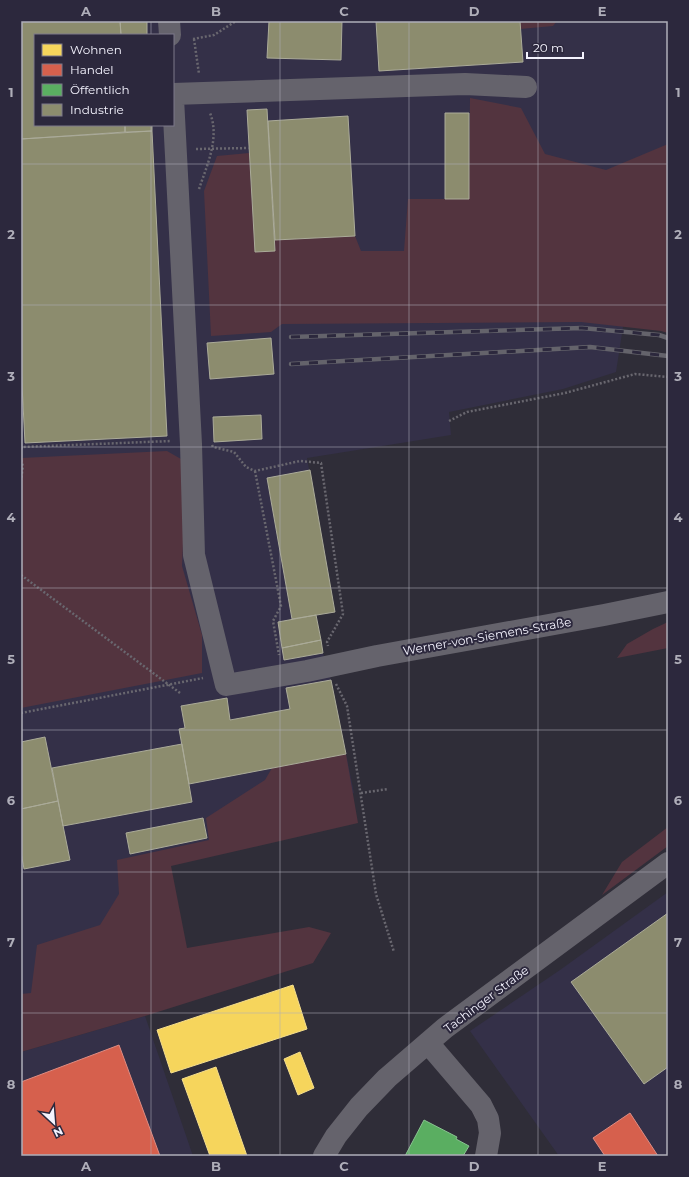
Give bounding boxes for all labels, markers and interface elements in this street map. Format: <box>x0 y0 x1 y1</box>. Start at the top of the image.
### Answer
text: A <box>80 3 92 19</box>
text: B <box>211 3 221 19</box>
text: C <box>339 3 349 19</box>
text: D <box>469 3 480 19</box>
text: E <box>598 3 607 19</box>
legend <box>34 34 174 126</box>
scale bar <box>527 34 583 60</box>
text: 20 m <box>533 40 564 55</box>
text: Wohnen <box>70 42 122 57</box>
text: Handel <box>70 62 114 77</box>
text: Öffentlich <box>70 82 130 97</box>
text: 1 <box>8 84 14 100</box>
text: 1 <box>675 84 681 100</box>
text: Industrie <box>70 102 124 117</box>
text: 2 <box>7 226 15 242</box>
text: 2 <box>674 226 682 242</box>
text: 3 <box>6 368 15 384</box>
text: 3 <box>673 368 682 384</box>
text: 4 <box>7 509 16 525</box>
text: 4 <box>674 509 683 525</box>
street label: Werner-von-Siemens-Straße <box>402 614 572 658</box>
text: 5 <box>7 651 15 667</box>
text: 5 <box>674 651 682 667</box>
text: 6 <box>7 792 16 808</box>
text: 6 <box>674 792 683 808</box>
text: 7 <box>7 934 15 950</box>
text: 7 <box>674 934 682 950</box>
street label: Tachinger Straße <box>441 962 531 1036</box>
text: 8 <box>7 1076 16 1092</box>
text: 8 <box>674 1076 683 1092</box>
north arrow <box>34 1103 74 1143</box>
text: N <box>51 1124 65 1140</box>
text: A <box>80 1158 92 1174</box>
text: B <box>211 1158 221 1174</box>
text: C <box>339 1158 349 1174</box>
text: D <box>469 1158 480 1174</box>
text: E <box>598 1158 607 1174</box>

